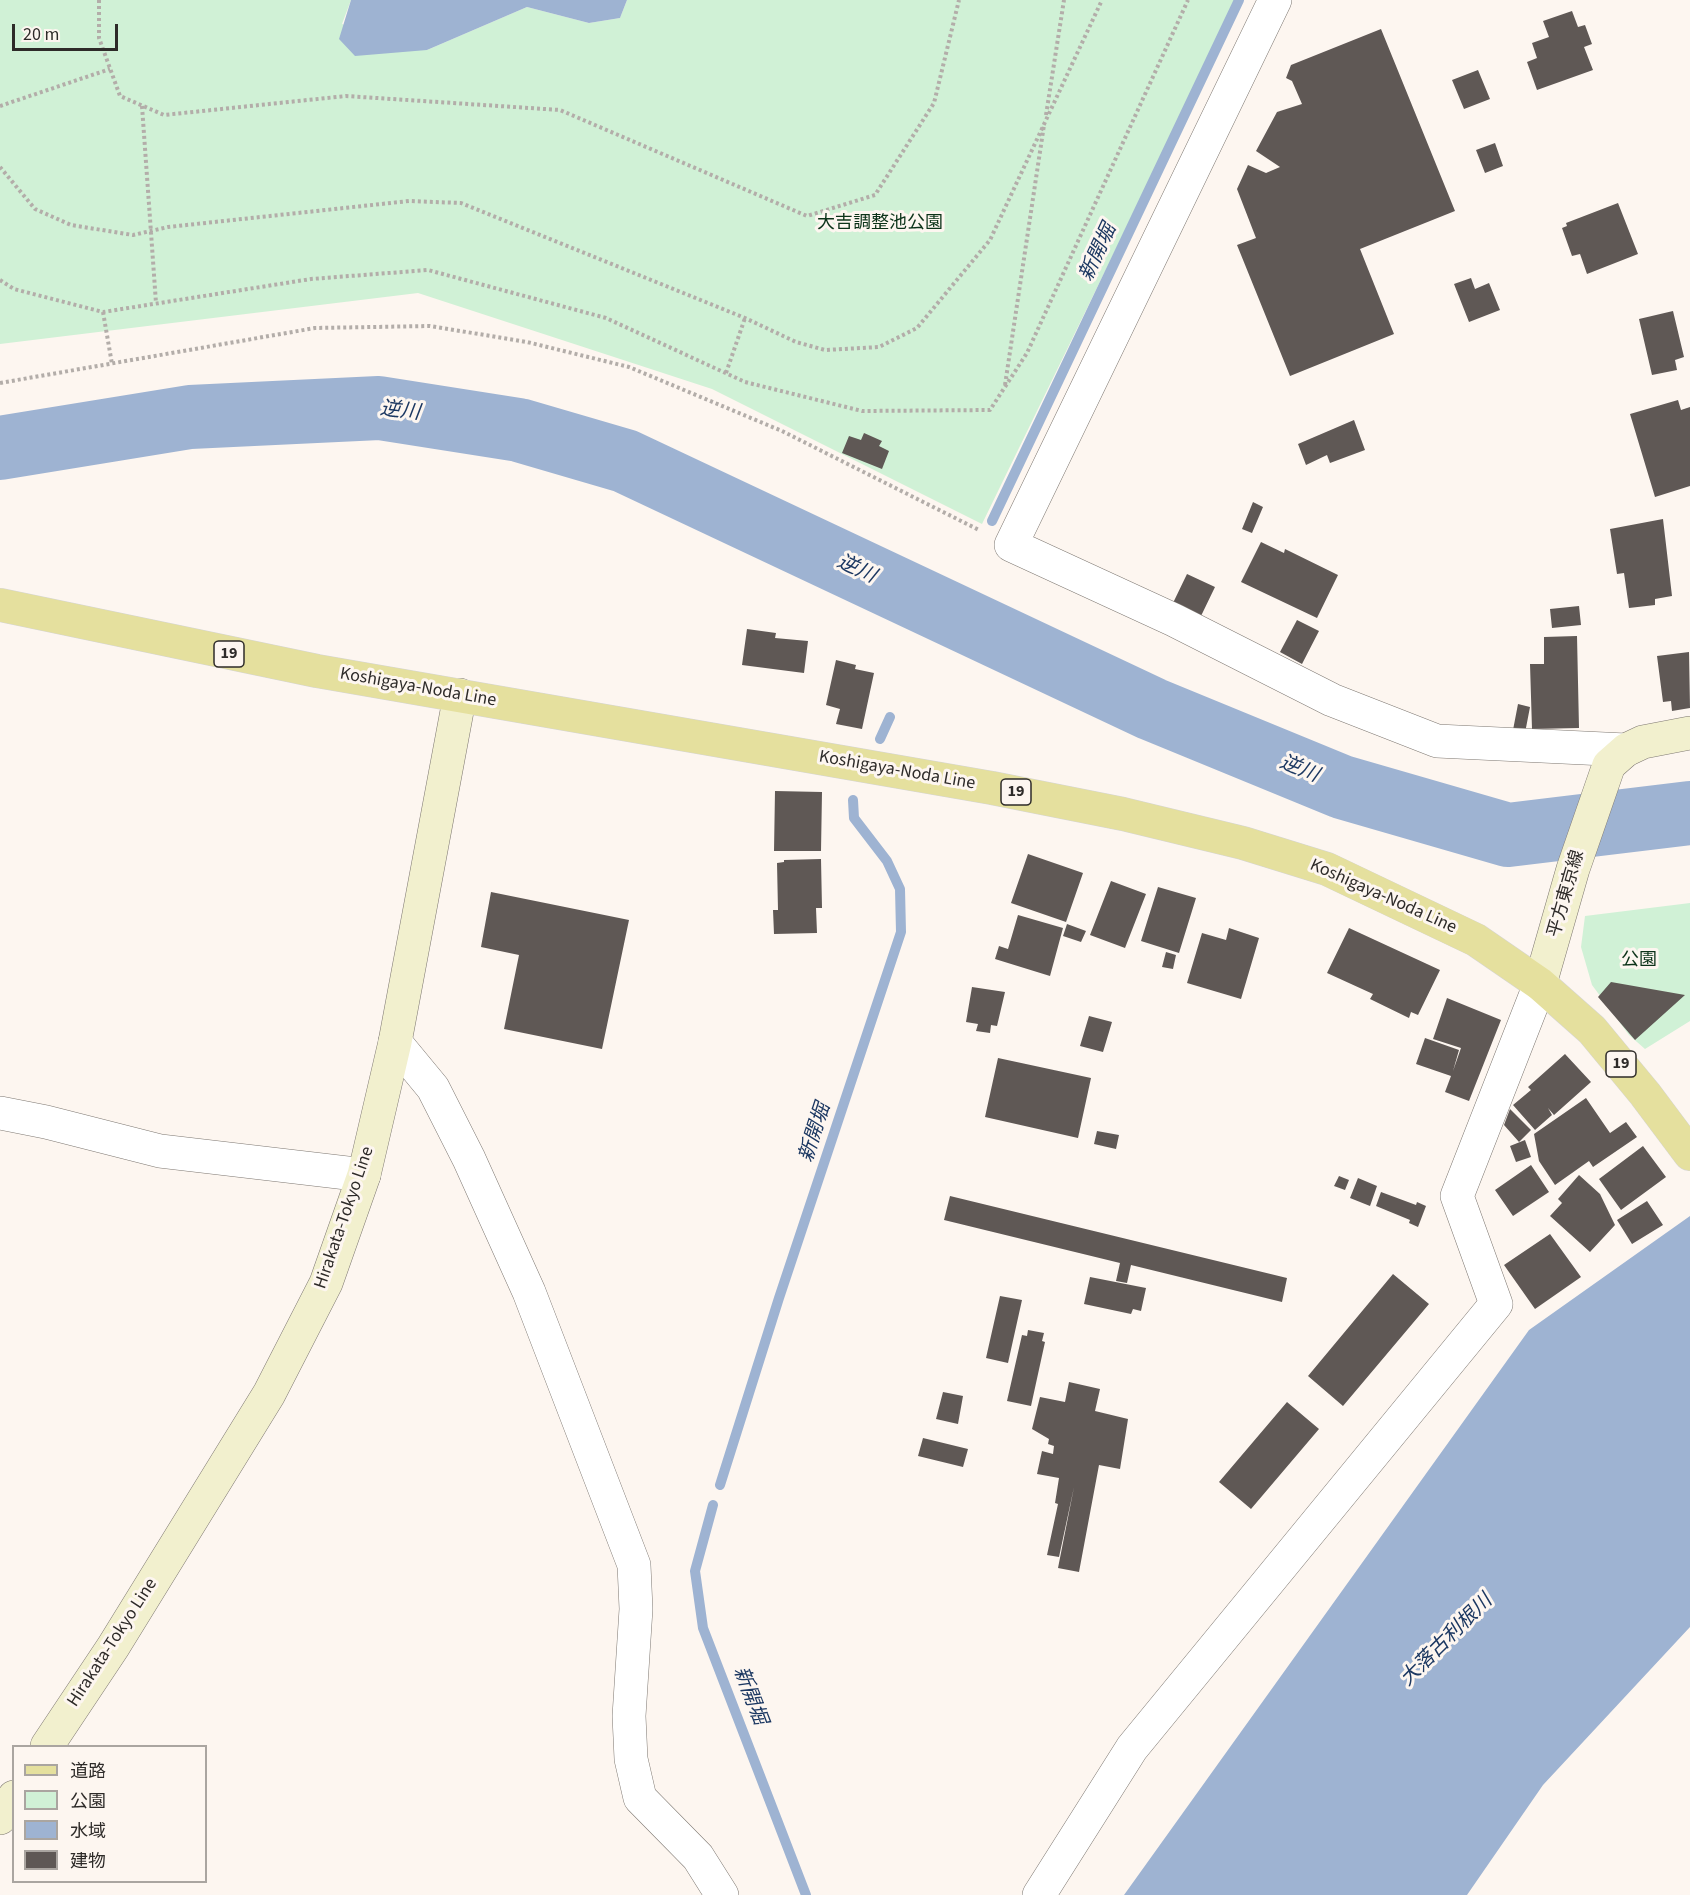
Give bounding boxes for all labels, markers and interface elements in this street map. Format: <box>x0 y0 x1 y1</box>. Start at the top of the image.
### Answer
scale bar <box>15 12 122 50</box>
text: 20 m <box>23 22 59 47</box>
park label: 大吉調整池公園 <box>817 213 943 235</box>
water label: 新開堀 <box>1075 221 1123 285</box>
water label: 逆川 <box>379 398 421 426</box>
water label: 逆川 <box>833 551 879 589</box>
road number: 19 <box>214 641 244 667</box>
street label: Koshigaya-Noda Line <box>338 664 498 712</box>
street label: Koshigaya-Noda Line <box>817 747 977 795</box>
water label: 逆川 <box>1276 751 1322 789</box>
road number: 19 <box>1001 779 1031 805</box>
street label: 平方東京線 <box>1544 848 1590 940</box>
street label: Koshigaya-Noda Line <box>1306 855 1460 939</box>
park label: 公園 <box>1621 950 1657 972</box>
road number: 19 <box>1606 1051 1636 1077</box>
water label: 新開堀 <box>795 1101 837 1165</box>
street label: Hirakata-Tokyo Line <box>311 1144 379 1292</box>
street label: Hirakata-Tokyo Line <box>63 1575 163 1711</box>
water label: 大落古利根川 <box>1396 1590 1498 1692</box>
water label: 新開堀 <box>727 1664 771 1728</box>
legend <box>12 1745 207 1883</box>
text: 道路 <box>70 1759 106 1784</box>
text: 公園 <box>70 1789 106 1814</box>
text: 水域 <box>70 1819 106 1844</box>
text: 建物 <box>70 1849 106 1874</box>

